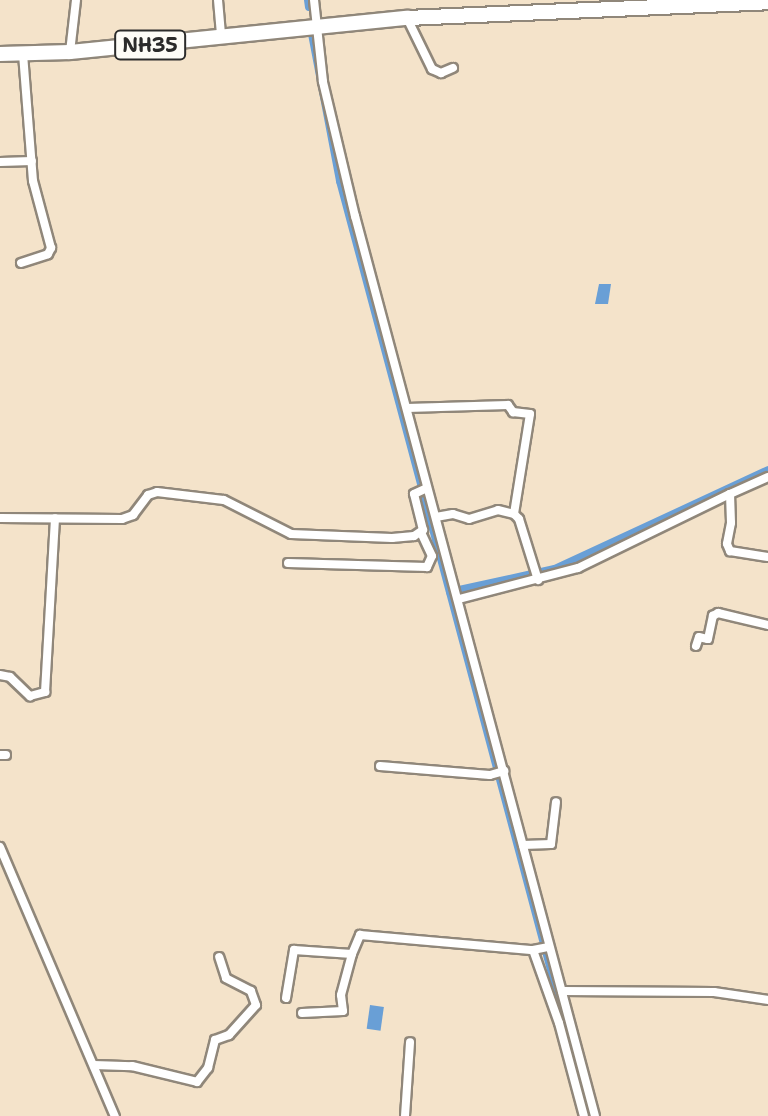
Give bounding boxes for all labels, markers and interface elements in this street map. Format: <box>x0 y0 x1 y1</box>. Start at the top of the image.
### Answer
road number: NH35 <box>114 29 186 61</box>

